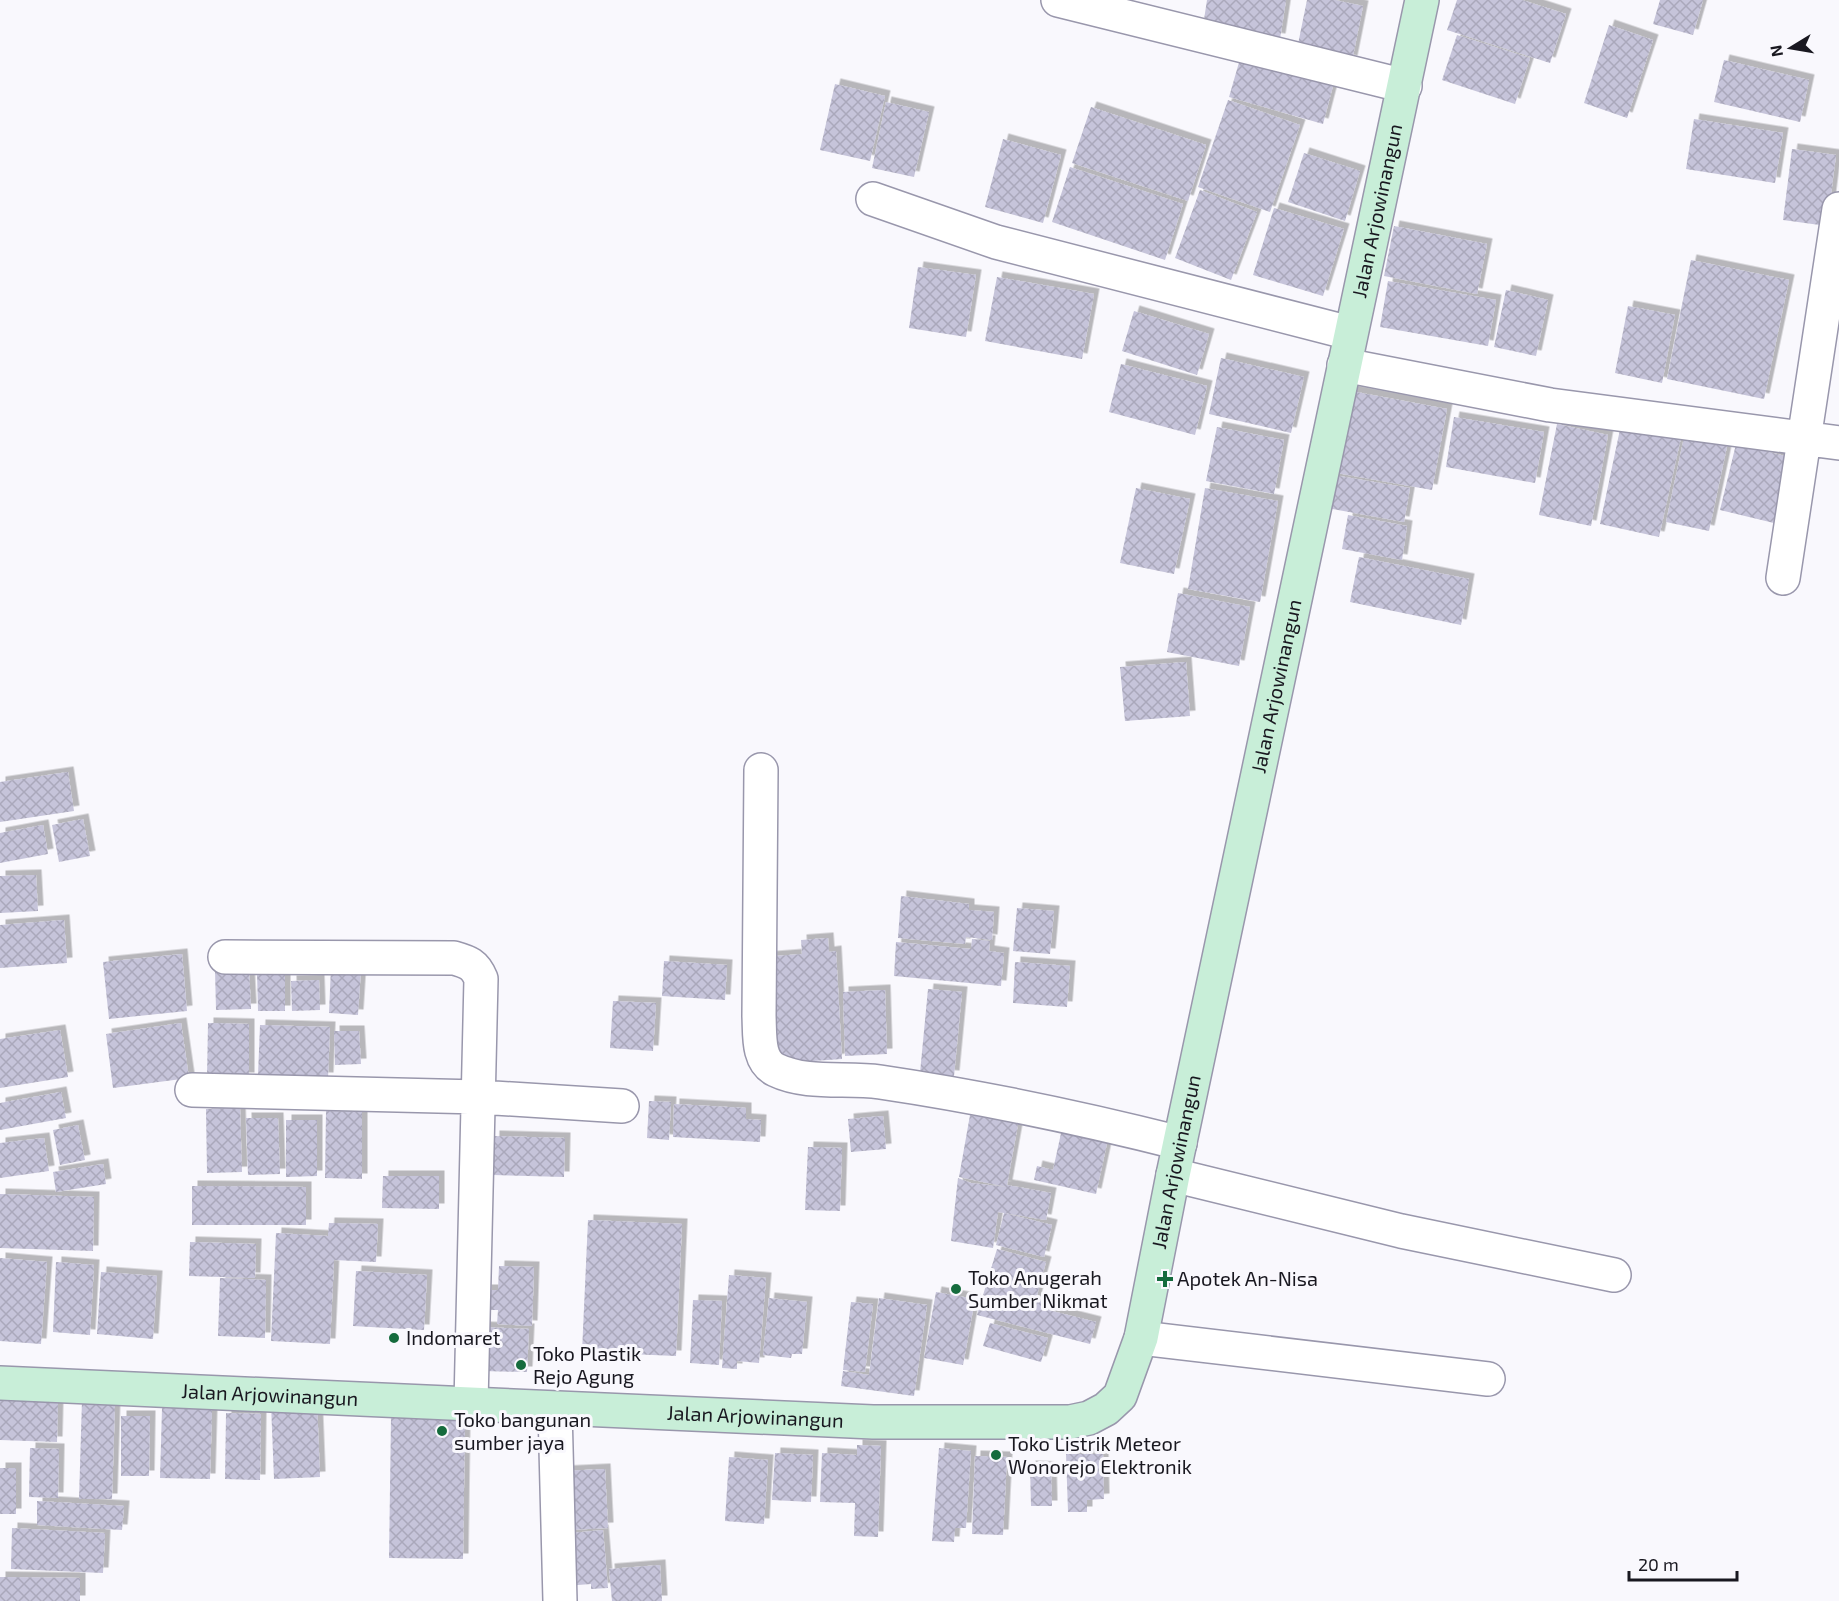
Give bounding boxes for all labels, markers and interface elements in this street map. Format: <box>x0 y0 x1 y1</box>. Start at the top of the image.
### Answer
north arrow <box>1761 18 1821 78</box>
text: N <box>1765 43 1786 58</box>
street label: Jalan Arjowinangun <box>1346 122 1406 300</box>
street label: Jalan Arjowinangun <box>1245 597 1306 775</box>
street label: Jalan Arjowinangun <box>1146 1072 1205 1251</box>
place label: Toko Anugerah Sumber Nikmat <box>968 1265 1108 1312</box>
place label: Apotek An-Nisa <box>1177 1266 1318 1290</box>
marker: Apotek An-Nisa <box>1158 1272 1172 1286</box>
marker: Toko Anugerah Sumber Nikmat <box>949 1282 963 1296</box>
place label: Indomaret <box>406 1325 501 1349</box>
marker: Indomaret <box>387 1331 401 1345</box>
place label: Toko Plastik Rejo Agung <box>533 1341 641 1388</box>
marker: Toko Plastik Rejo Agung <box>514 1358 528 1372</box>
street label: Jalan Arjowinangun <box>181 1378 359 1410</box>
street label: Jalan Arjowinangun <box>666 1400 844 1432</box>
place label: Toko bangunan sumber jaya <box>454 1407 591 1454</box>
marker: Toko bangunan sumber jaya <box>435 1424 449 1438</box>
place label: Toko Listrik Meteor Wonorejo Elektronik <box>1008 1431 1192 1478</box>
marker: Toko Listrik Meteor Wonorejo Elektronik <box>989 1448 1003 1462</box>
scale bar <box>1629 1544 1737 1582</box>
text: 20 m <box>1638 1553 1679 1575</box>

